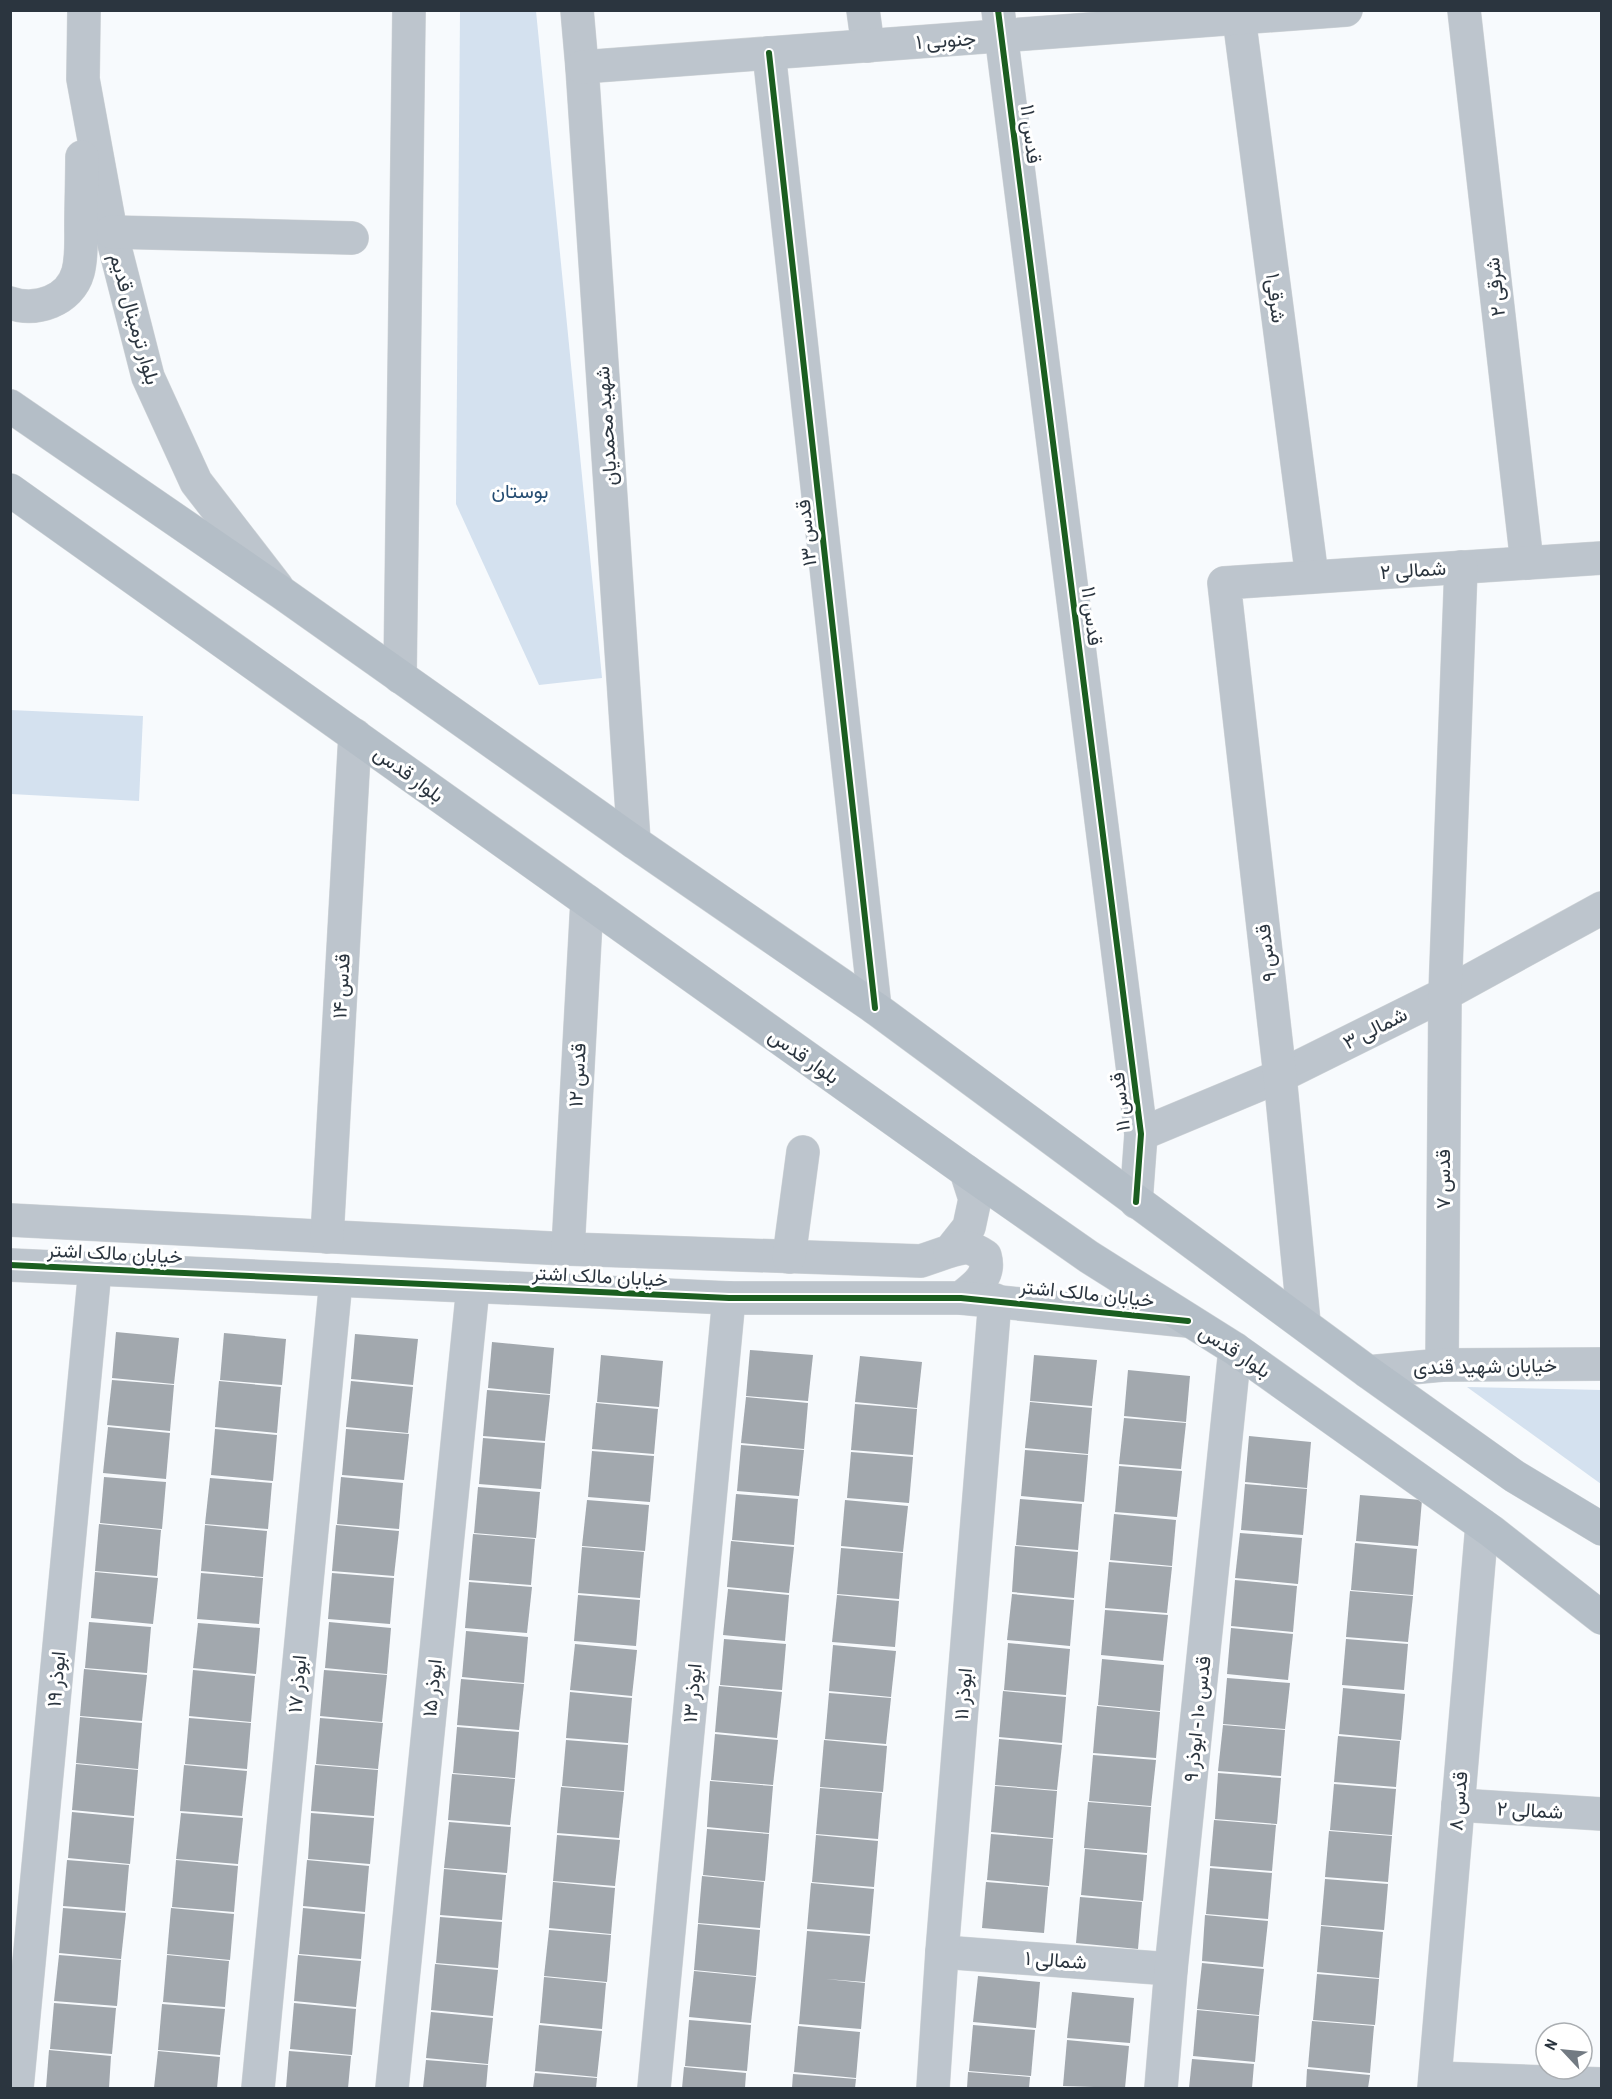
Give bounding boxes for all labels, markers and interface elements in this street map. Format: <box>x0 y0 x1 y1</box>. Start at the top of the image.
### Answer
street label: ۱ جنوبی <box>915 24 977 55</box>
street label: قدس ۱۱ <box>1014 103 1049 165</box>
street label: بلوار ترمینال قدیم <box>104 250 167 388</box>
street label: شرقی ۲ <box>1478 256 1511 318</box>
street label: شرقی۱ <box>1260 271 1293 324</box>
street label: شهید محمدیان <box>588 365 623 487</box>
park label: بوستان <box>492 477 549 504</box>
street label: قدس ۱۳ <box>789 498 822 568</box>
street label: شمالی ۲ <box>1379 554 1447 585</box>
street label: قدس ۱۱ <box>1075 585 1110 647</box>
street label: بلوار قدس <box>369 739 450 808</box>
street label: قدس ۹ <box>1249 923 1282 983</box>
street label: قدس ۱۴ <box>325 953 356 1019</box>
street label: شمالی ۳ <box>1338 1000 1412 1055</box>
street label: بلوار قدس <box>764 1021 845 1090</box>
street label: قدس ۱۲ <box>561 1042 592 1108</box>
street label: قدس ۱۱ <box>1103 1071 1136 1133</box>
street label: قدس ۷ <box>1429 1149 1456 1209</box>
street label: خیابان مالک اشتر <box>46 1235 183 1270</box>
street label: خیابان مالک اشتر <box>531 1258 668 1293</box>
street label: خیابان مالک اشتر <box>1017 1272 1156 1313</box>
street label: بلوار قدس <box>1194 1317 1276 1384</box>
street label: خیابان شهید قندی <box>1413 1351 1557 1380</box>
street label: ابوذر ۱۹ <box>40 1650 71 1708</box>
street label: ابوذر ۱۷ <box>281 1654 312 1714</box>
street label: قدس ۱۰ - ابوذر ۹ <box>1176 1654 1217 1783</box>
street label: ابوذر ۱۵ <box>415 1658 448 1718</box>
street label: ابوذر ۱۳ <box>675 1662 708 1724</box>
street label: ابوذر ۱۱ <box>947 1667 978 1721</box>
street label: قدس ۸ <box>1441 1770 1474 1832</box>
street label: شمالی ۲ <box>1496 1794 1564 1825</box>
street label: شمالی ۱ <box>1024 1944 1088 1975</box>
north arrow <box>1534 2021 1594 2081</box>
text: N <box>1539 2035 1562 2054</box>

